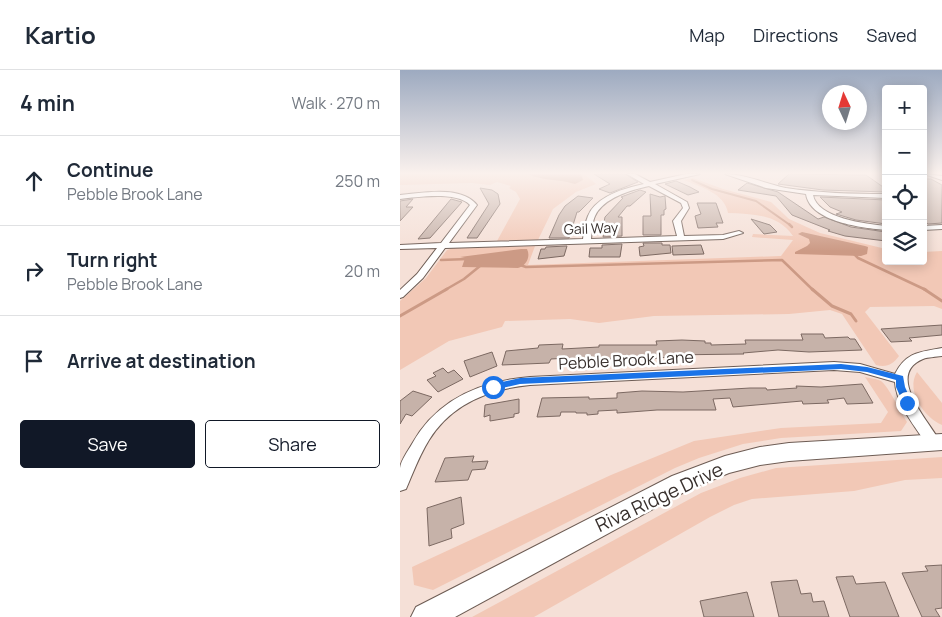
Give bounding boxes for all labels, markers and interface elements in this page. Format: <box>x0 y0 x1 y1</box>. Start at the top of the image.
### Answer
text: Kartio <box>25 18 96 51</box>
text: Map <box>689 23 725 47</box>
text: Directions <box>753 23 838 47</box>
text: Saved <box>866 23 917 47</box>
north arrow <box>822 85 867 130</box>
map controls <box>882 85 927 265</box>
button: + <box>882 85 927 130</box>
text: 4 min <box>20 89 75 117</box>
text: Walk · 270 m <box>291 92 380 114</box>
button: − <box>882 130 927 175</box>
text: Continue <box>67 157 153 183</box>
icon: ahead <box>20 167 48 195</box>
text: 250 m <box>335 170 380 192</box>
button: locate <box>882 175 927 220</box>
text: Pebble Brook Lane <box>67 183 203 205</box>
street label: Gail Way <box>564 218 619 238</box>
button: layers <box>882 220 927 265</box>
text: Turn right <box>67 247 157 273</box>
icon: right <box>20 257 48 285</box>
text: 20 m <box>344 260 380 282</box>
text: Pebble Brook Lane <box>67 273 203 295</box>
street label: Pebble Brook Lane <box>558 345 694 375</box>
icon: arrive <box>20 347 48 375</box>
text: Arrive at destination <box>67 348 256 374</box>
route start <box>482 376 505 399</box>
route end <box>896 392 919 415</box>
button: Save <box>20 420 195 468</box>
button: Share <box>205 420 380 468</box>
street label: Riva Ridge Drive <box>591 456 727 538</box>

